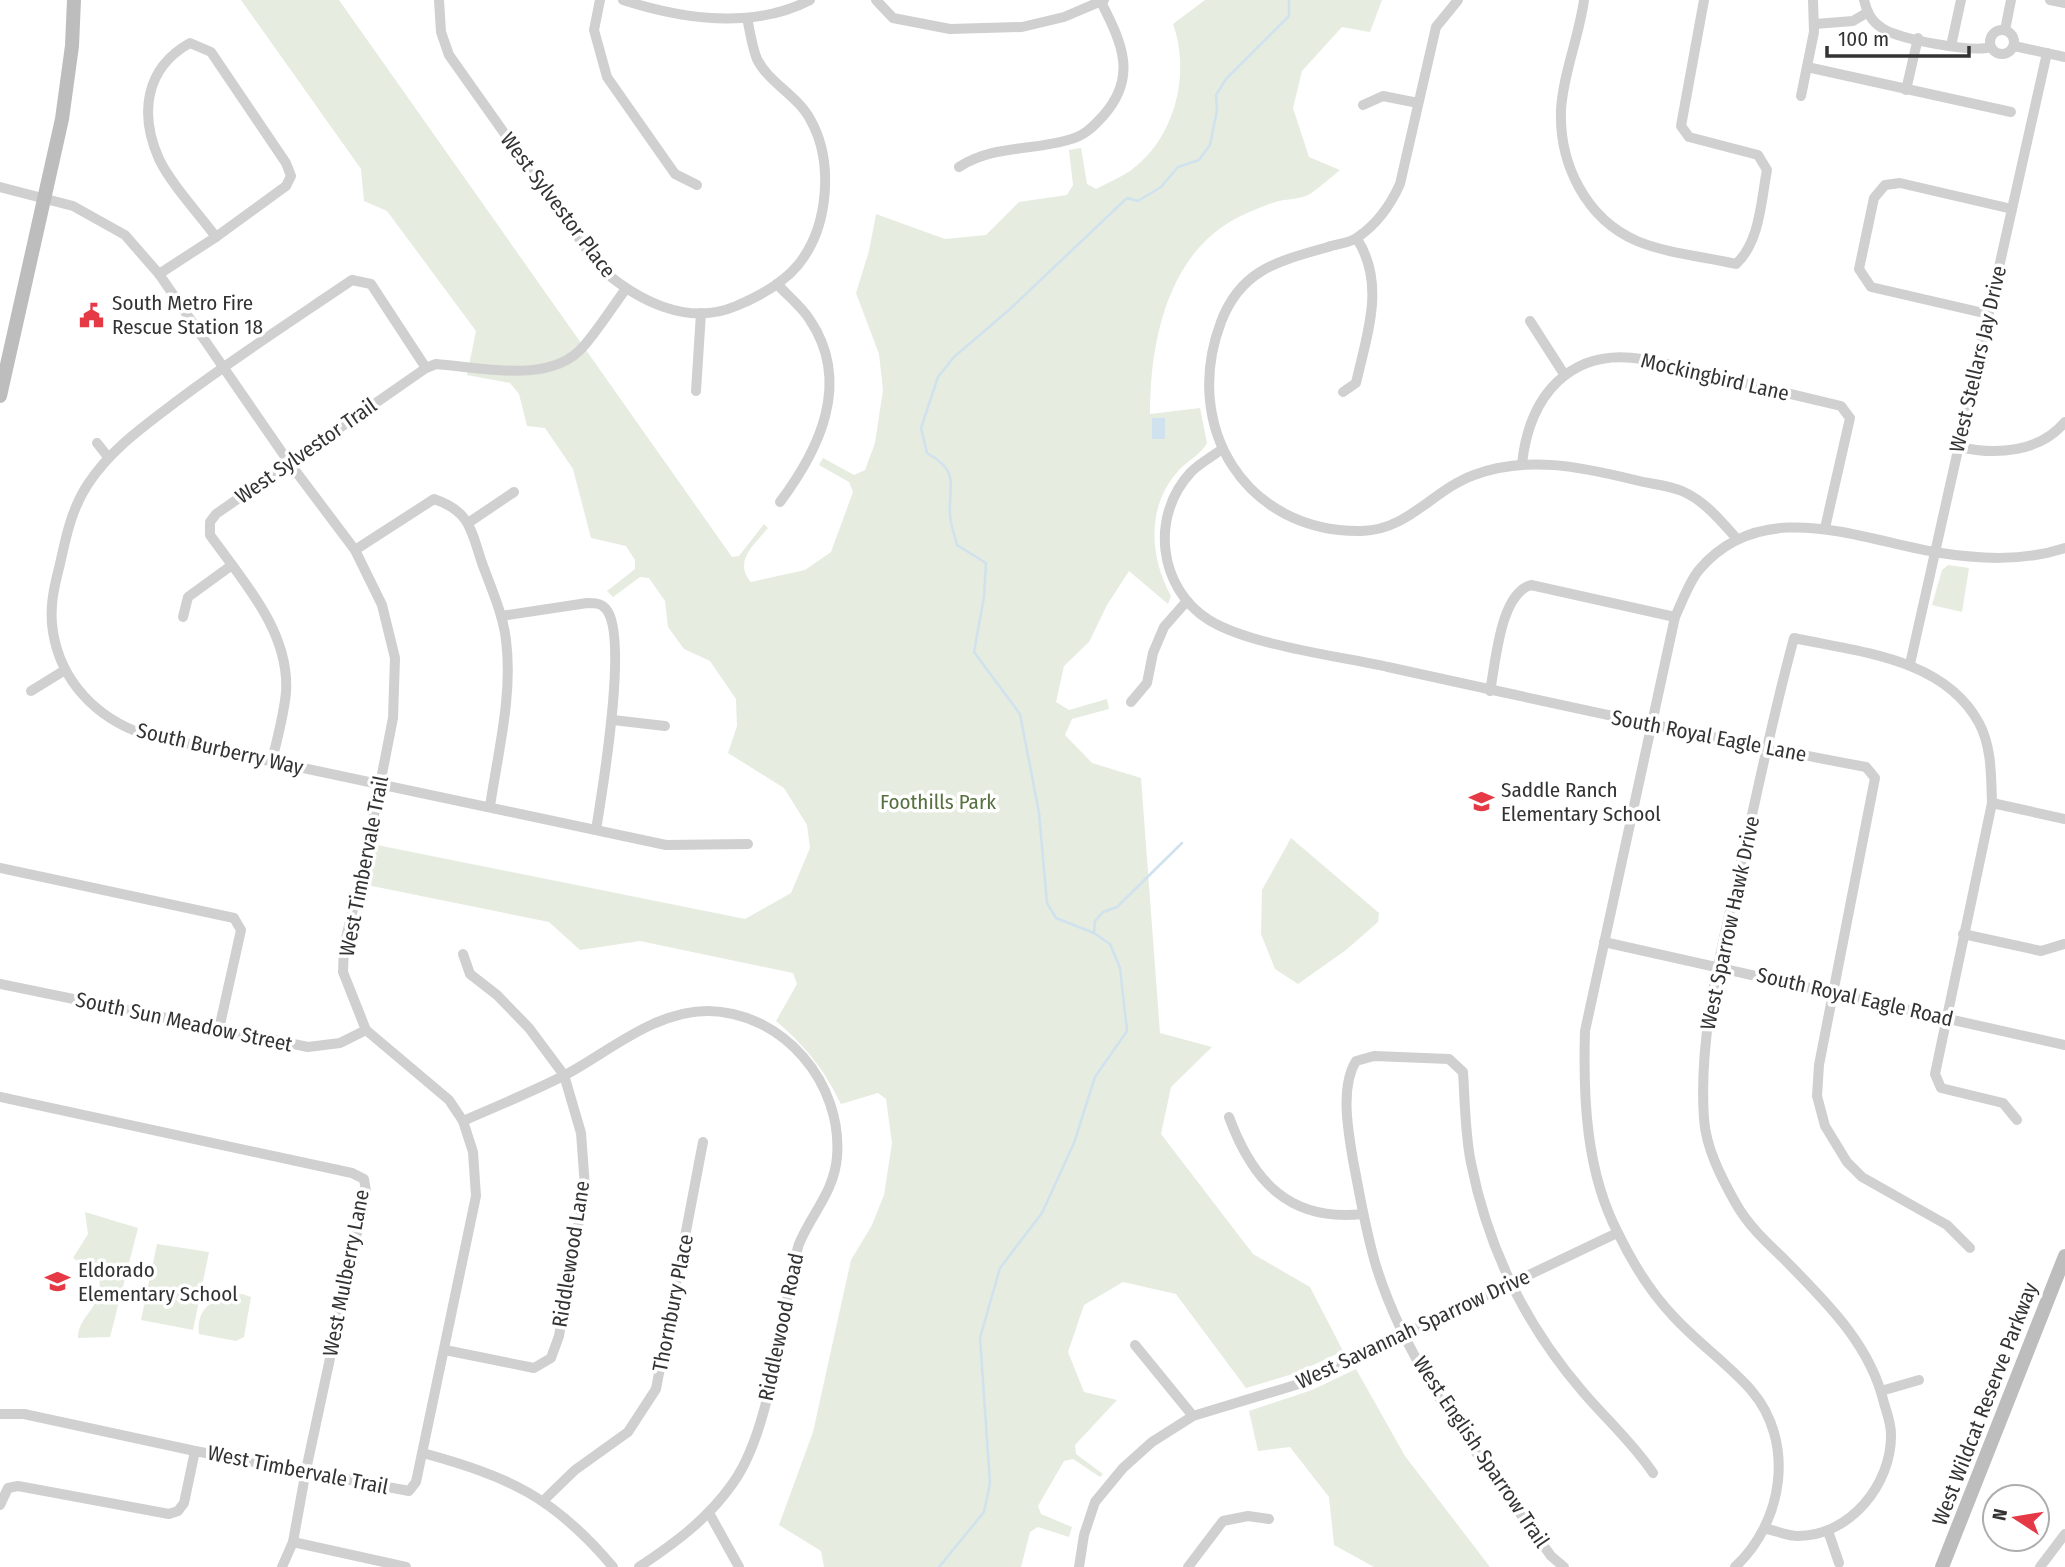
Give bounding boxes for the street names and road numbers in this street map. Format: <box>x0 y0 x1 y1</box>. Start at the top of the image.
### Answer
street label: West Sylvestor Place <box>495 127 621 283</box>
street label: West Stellars Jay Drive <box>1944 263 2012 455</box>
street label: Mockingbird Lane <box>1638 347 1792 407</box>
street label: West Sylvestor Trail <box>230 392 382 510</box>
street label: South Royal Eagle Lane <box>1609 704 1809 768</box>
street label: South Burberry Way <box>134 717 306 781</box>
street label: West Timbervale Trail <box>334 773 394 959</box>
street label: West Sparrow Hawk Drive <box>1695 814 1765 1032</box>
street label: South Royal Eagle Road <box>1754 962 1956 1032</box>
street label: South Sun Meadow Street <box>73 986 295 1058</box>
street label: Riddlewood Lane <box>547 1179 595 1329</box>
street label: West Mulberry Lane <box>317 1187 375 1359</box>
street label: Thornbury Place <box>647 1232 699 1374</box>
street label: Riddlewood Road <box>753 1251 809 1403</box>
street label: West Savannah Sparrow Drive <box>1292 1263 1534 1395</box>
street label: West Wildcat Reserve Parkway <box>1927 1278 2044 1529</box>
street label: West English Sparrow Trail <box>1407 1351 1555 1553</box>
street label: West Timbervale Trail <box>205 1440 391 1500</box>

